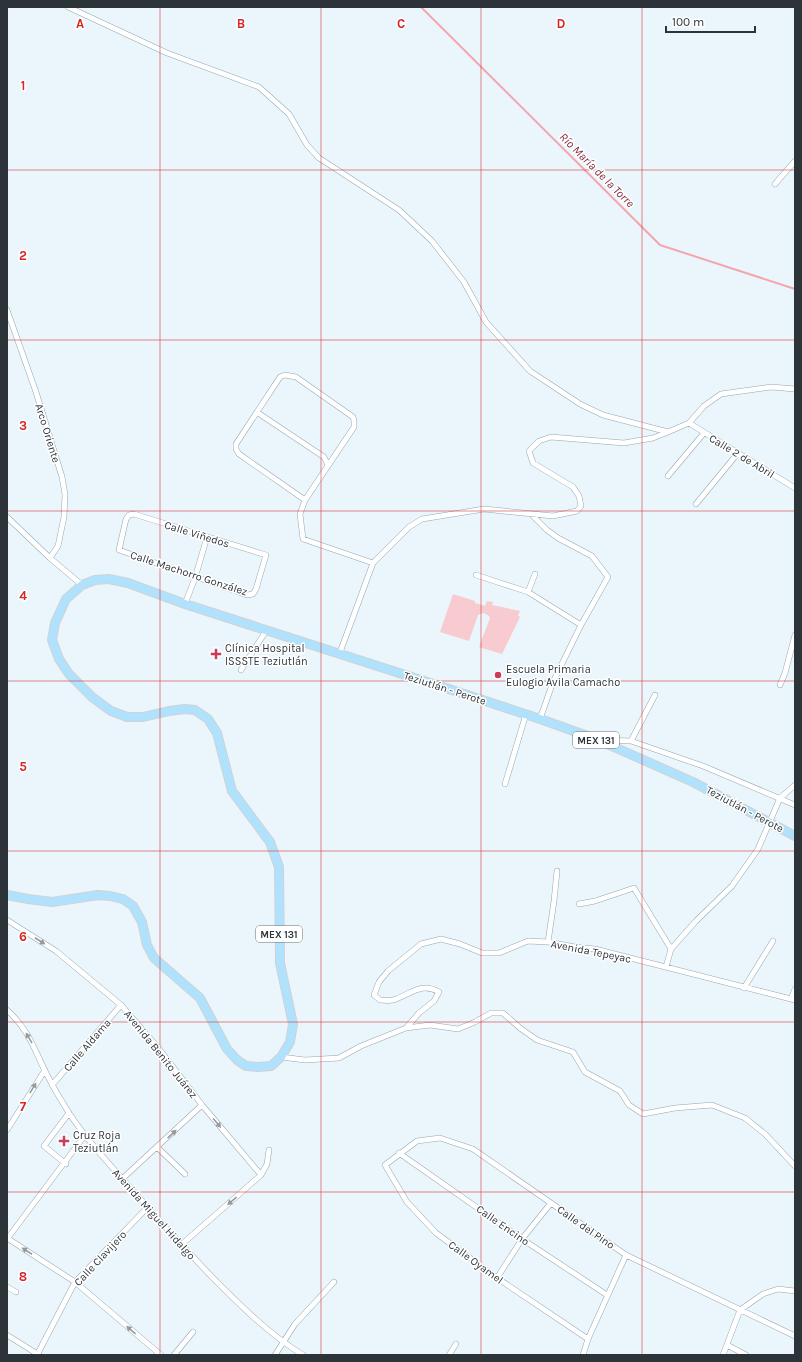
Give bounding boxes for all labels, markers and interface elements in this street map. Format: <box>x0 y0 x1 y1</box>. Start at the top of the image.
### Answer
scale bar <box>666 8 755 34</box>
text: 100 m <box>672 15 704 29</box>
text: A <box>76 16 84 31</box>
text: B <box>237 16 245 31</box>
text: C <box>397 16 405 31</box>
text: D <box>557 16 566 31</box>
text: 1 <box>21 78 25 93</box>
water label: Río María de la Torre <box>557 130 638 211</box>
text: 2 <box>19 248 27 263</box>
street label: Arco Oriente <box>32 402 63 465</box>
text: 3 <box>19 418 27 433</box>
street label: Calle 2 de Abril <box>707 432 777 481</box>
street label: Calle Viñedos <box>163 518 231 551</box>
street label: Calle Machorro González <box>129 548 249 599</box>
text: 4 <box>19 588 27 603</box>
place label: Clínica Hospital ISSSTE Teziutlán <box>225 642 308 668</box>
marker: Clínica Hospital ISSSTE Teziutlán <box>210 648 222 660</box>
place label: Escuela Primaria Eulogio Avila Camacho <box>506 663 620 689</box>
street label: Teziutlán - Perote <box>402 669 488 708</box>
marker: Escuela Primaria Eulogio Avila Camacho <box>493 670 503 680</box>
road number: MEX 131 <box>573 732 619 748</box>
text: 5 <box>19 759 27 774</box>
street label: Teziutlán - Perote <box>704 784 786 836</box>
road number: MEX 131 <box>256 926 302 942</box>
text: 6 <box>19 929 27 944</box>
one-way arrow <box>35 937 45 945</box>
street label: Avenida Tepeyac <box>550 937 633 966</box>
street label: Avenida Benito Juárez <box>121 1008 200 1101</box>
street label: Calle Aldama <box>61 1016 114 1074</box>
one-way arrow <box>26 1032 33 1044</box>
one-way arrow <box>30 1082 37 1094</box>
text: 7 <box>20 1099 27 1114</box>
one-way arrow <box>213 1118 222 1128</box>
place label: Cruz Roja Teziutlán <box>73 1129 120 1155</box>
one-way arrow <box>166 1129 177 1138</box>
marker: Cruz Roja Teziutlán <box>58 1135 70 1147</box>
street label: Avenida Miguel Hidalgo <box>109 1166 198 1262</box>
one-way arrow <box>226 1196 237 1205</box>
street label: Calle Encino <box>474 1202 532 1248</box>
street label: Calle del Pino <box>554 1203 617 1252</box>
street label: Calle Clavijero <box>71 1228 129 1289</box>
street label: Calle Oyamel <box>446 1238 506 1287</box>
one-way arrow <box>21 1248 33 1255</box>
text: 8 <box>19 1269 27 1284</box>
one-way arrow <box>125 1325 136 1334</box>

